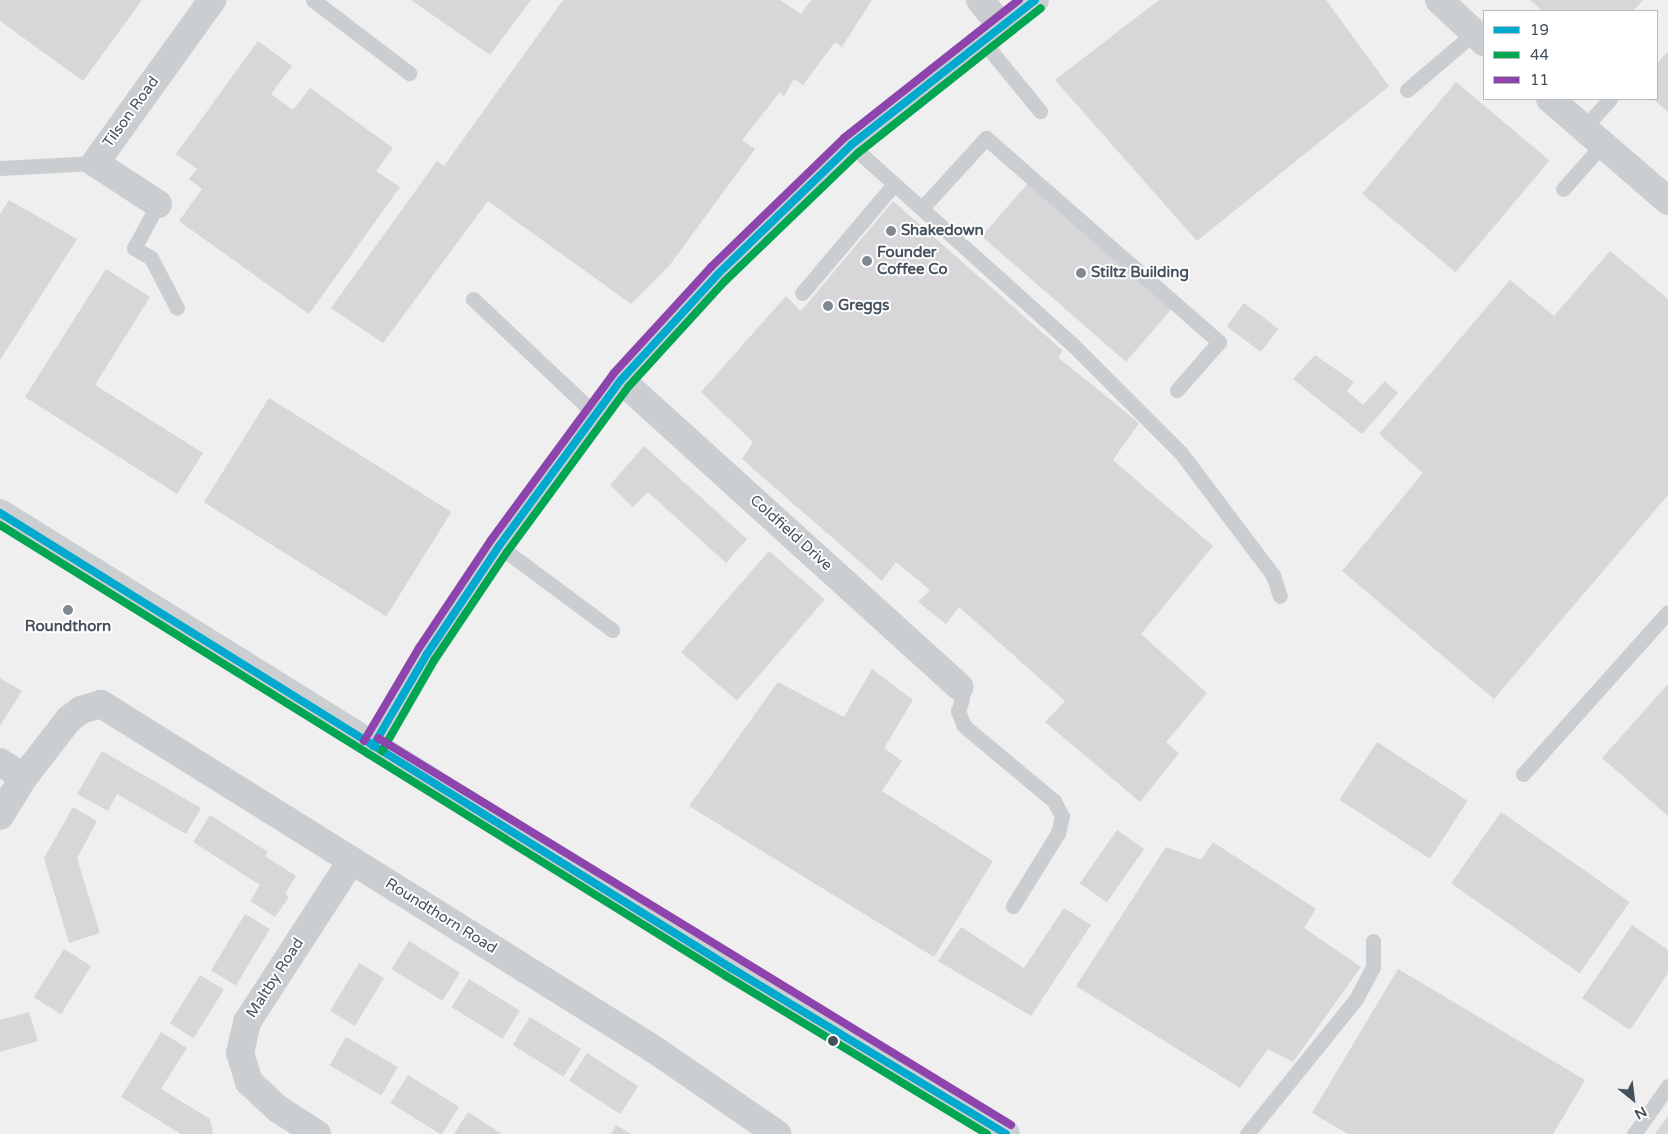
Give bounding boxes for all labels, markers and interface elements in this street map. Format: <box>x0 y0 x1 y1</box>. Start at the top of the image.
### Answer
legend <box>1483 10 1658 100</box>
text: 19 <box>1530 21 1549 39</box>
text: 44 <box>1530 46 1549 64</box>
text: 11 <box>1530 71 1549 89</box>
street label: Tilson Road <box>99 73 163 151</box>
place label: Shakedown <box>901 222 984 240</box>
marker: Shakedown <box>885 225 897 237</box>
place label: Founder Coffee Co <box>877 243 948 278</box>
marker: Founder Coffee Co <box>861 255 873 267</box>
place label: Stiltz Building <box>1091 264 1189 282</box>
marker: Stiltz Building <box>1075 267 1087 279</box>
place label: Greggs <box>838 297 889 315</box>
marker: Greggs <box>822 300 834 312</box>
street label: Coldfield Drive <box>746 491 836 575</box>
marker: Roundthorn <box>62 604 74 616</box>
place label: Roundthorn <box>25 618 111 636</box>
street label: Roundthorn Road <box>382 874 500 958</box>
street label: Maltby Road <box>243 935 307 1021</box>
unlabelled marker <box>828 1036 838 1046</box>
north arrow <box>1608 1074 1658 1124</box>
text: N <box>1631 1102 1650 1123</box>

